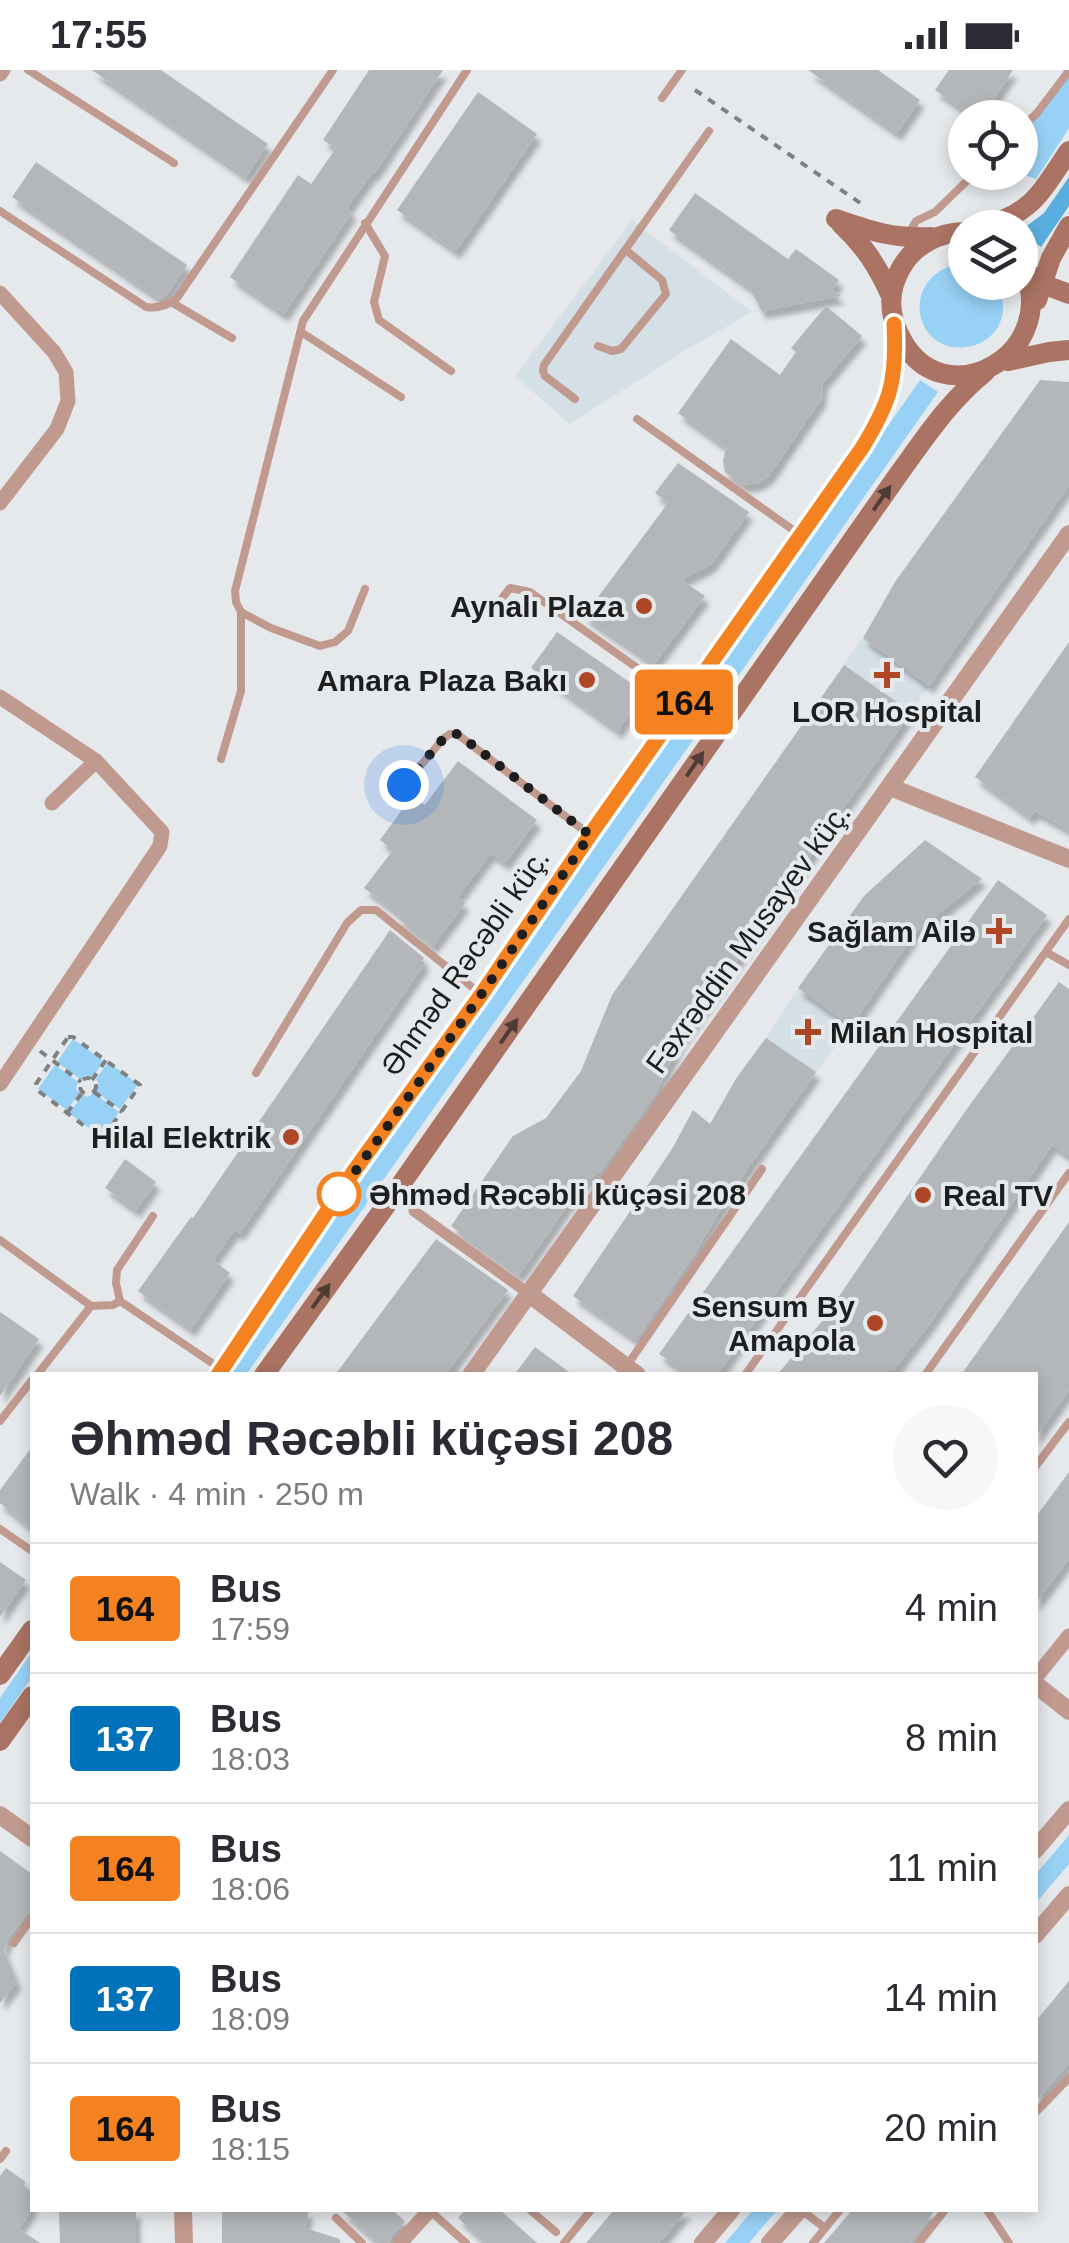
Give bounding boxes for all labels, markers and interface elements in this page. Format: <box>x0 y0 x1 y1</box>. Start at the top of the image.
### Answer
text: 17:55 <box>50 14 147 56</box>
map controls <box>948 100 1038 300</box>
button: locate <box>948 100 1038 190</box>
button: layers <box>948 210 1038 300</box>
one-way arrow <box>872 485 891 512</box>
place label: Aynalı Plaza <box>450 590 624 623</box>
marker: Aynalı Plaza <box>633 595 655 617</box>
marker: LOR Hospital <box>874 662 900 688</box>
place label: Amara Plaza Bakı <box>317 664 567 697</box>
marker: Amara Plaza Bakı <box>576 669 598 691</box>
line badge: 164 <box>626 670 742 734</box>
text: 164 <box>655 683 713 722</box>
place label: LOR Hospital <box>792 695 982 728</box>
one-way arrow <box>685 751 704 778</box>
your location <box>379 760 429 810</box>
street label: Fəxrəddin Musayev küç. <box>639 797 857 1079</box>
street label: Əhməd Rəcəbli küç. <box>374 842 556 1082</box>
place label: Sağlam Ailə <box>807 915 976 948</box>
marker: Sağlam Ailə <box>986 918 1012 944</box>
place label: Milan Hospital <box>830 1016 1033 1049</box>
one-way arrow <box>499 1017 518 1044</box>
marker: Milan Hospital <box>795 1019 821 1045</box>
place label: Hilal Elektrik <box>91 1121 271 1154</box>
marker: Hilal Elektrik <box>280 1126 302 1148</box>
marker: Əhməd Rəcəbli küçəsi 208 <box>318 1173 360 1215</box>
place label: Əhməd Rəcəbli küçəsi 208 <box>369 1178 746 1211</box>
place label: Real TV <box>943 1179 1053 1212</box>
marker: Real TV <box>912 1184 934 1206</box>
one-way arrow <box>311 1283 330 1309</box>
place label: Sensum By Amapola <box>692 1290 855 1357</box>
marker: Sensum By Amapola <box>864 1312 886 1334</box>
button: heart <box>893 1405 998 1510</box>
text: Əhməd Rəcəbli küçəsi 208 <box>70 1412 673 1465</box>
text: Walk · 4 min · 250 m <box>70 1476 364 1512</box>
text: Bus <box>210 1568 282 1610</box>
text: 4 min <box>905 1587 998 1629</box>
text: 164 <box>96 1589 154 1628</box>
text: 17:59 <box>210 1611 290 1647</box>
text: Bus <box>210 1698 282 1740</box>
text: 8 min <box>905 1717 998 1759</box>
text: 137 <box>96 1719 154 1758</box>
text: 18:03 <box>210 1741 290 1777</box>
text: Bus <box>210 1828 282 1870</box>
text: 11 min <box>887 1847 998 1889</box>
text: 164 <box>96 1849 154 1888</box>
text: 18:06 <box>210 1871 290 1907</box>
text: Bus <box>210 1958 282 2000</box>
text: 14 min <box>884 1977 998 2019</box>
text: 137 <box>96 1979 154 2018</box>
text: 18:09 <box>210 2001 290 2037</box>
text: Bus <box>210 2088 282 2130</box>
text: 20 min <box>884 2107 998 2149</box>
text: 164 <box>96 2109 154 2148</box>
text: 18:15 <box>210 2131 290 2167</box>

